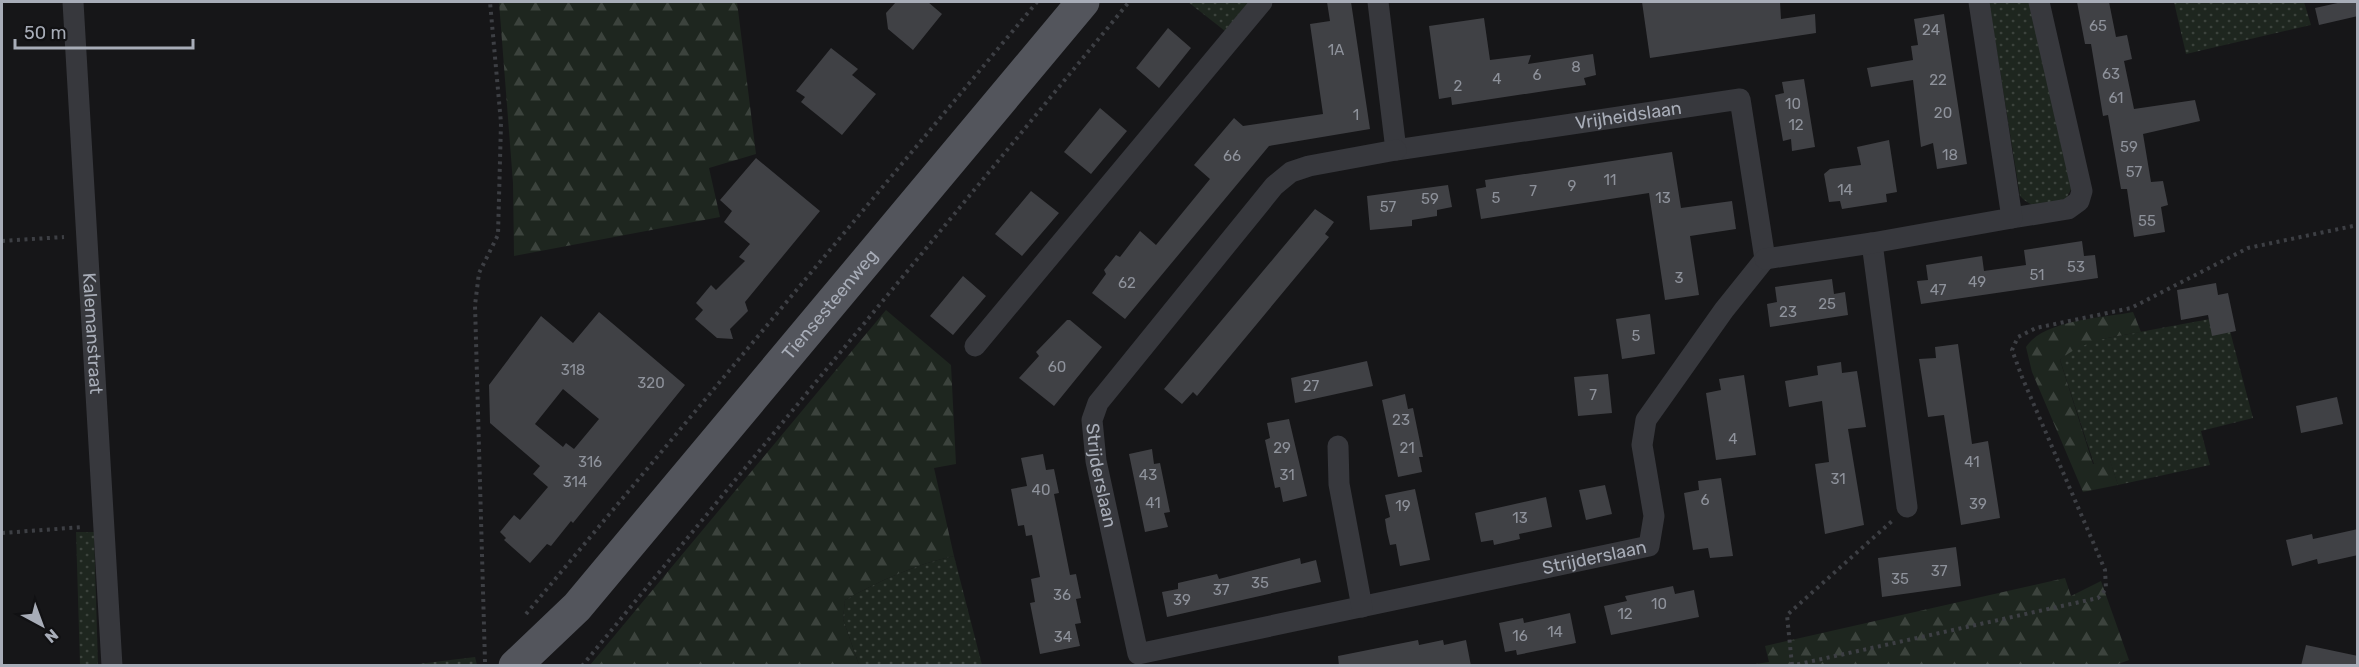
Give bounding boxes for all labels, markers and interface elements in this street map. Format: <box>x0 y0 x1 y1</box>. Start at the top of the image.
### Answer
scale bar <box>15 12 194 50</box>
house number: 65 <box>2089 17 2107 35</box>
house number: 24 <box>1922 21 1940 39</box>
text: 50 m <box>24 22 67 44</box>
house number: 1A <box>1328 41 1344 59</box>
house number: 8 <box>1571 58 1581 76</box>
house number: 63 <box>2102 65 2120 83</box>
house number: 6 <box>1532 66 1542 84</box>
house number: 4 <box>1492 70 1502 88</box>
house number: 22 <box>1929 71 1947 89</box>
house number: 2 <box>1454 77 1463 95</box>
house number: 61 <box>2108 89 2124 107</box>
house number: 10 <box>1785 95 1801 113</box>
street label: Vrijheidslaan <box>1574 97 1683 134</box>
house number: 20 <box>1934 104 1952 122</box>
house number: 1 <box>1353 106 1359 124</box>
house number: 12 <box>1788 116 1804 134</box>
house number: 59 <box>2120 138 2138 156</box>
house number: 18 <box>1942 146 1958 164</box>
house number: 66 <box>1223 147 1241 165</box>
house number: 57 <box>2126 163 2143 181</box>
house number: 11 <box>1604 171 1616 189</box>
house number: 9 <box>1568 177 1577 195</box>
house number: 14 <box>1837 181 1853 199</box>
house number: 7 <box>1529 182 1537 200</box>
house number: 5 <box>1492 189 1501 207</box>
house number: 13 <box>1655 189 1671 207</box>
house number: 59 <box>1421 190 1439 208</box>
house number: 57 <box>1380 198 1397 216</box>
house number: 55 <box>2138 212 2156 230</box>
street label: Tiensesteenweg <box>778 245 883 364</box>
house number: 53 <box>2067 258 2085 276</box>
house number: 51 <box>2029 266 2045 284</box>
house number: 3 <box>1674 269 1684 287</box>
street label: Kalemanstraat <box>78 272 107 395</box>
house number: 49 <box>1968 273 1986 291</box>
house number: 62 <box>1118 274 1136 292</box>
house number: 47 <box>1930 281 1947 299</box>
house number: 25 <box>1818 295 1836 313</box>
house number: 23 <box>1779 303 1797 321</box>
house number: 5 <box>1632 327 1641 345</box>
house number: 60 <box>1048 358 1066 376</box>
house number: 318 <box>561 361 585 379</box>
house number: 320 <box>637 374 665 392</box>
house number: 27 <box>1303 377 1320 395</box>
house number: 7 <box>1589 386 1597 404</box>
house number: 23 <box>1392 411 1410 429</box>
street label: Strijderslaan <box>1081 422 1121 530</box>
house number: 4 <box>1728 430 1738 448</box>
house number: 29 <box>1273 439 1291 457</box>
house number: 21 <box>1399 439 1415 457</box>
house number: 316 <box>578 453 602 471</box>
house number: 41 <box>1964 453 1980 471</box>
house number: 43 <box>1139 466 1157 484</box>
house number: 31 <box>1279 466 1295 484</box>
house number: 31 <box>1830 470 1846 488</box>
house number: 314 <box>563 473 587 491</box>
house number: 40 <box>1032 481 1050 499</box>
house number: 6 <box>1700 491 1710 509</box>
house number: 41 <box>1145 494 1161 512</box>
house number: 39 <box>1969 495 1987 513</box>
house number: 19 <box>1395 497 1411 515</box>
house number: 13 <box>1512 509 1528 527</box>
street label: Strijderslaan <box>1540 536 1648 579</box>
house number: 37 <box>1931 562 1948 580</box>
house number: 35 <box>1891 570 1909 588</box>
house number: 35 <box>1251 574 1269 592</box>
house number: 37 <box>1213 581 1230 599</box>
house number: 36 <box>1053 586 1071 604</box>
house number: 39 <box>1173 591 1191 609</box>
north arrow <box>12 595 72 655</box>
house number: 10 <box>1651 595 1667 613</box>
house number: 12 <box>1617 605 1633 623</box>
house number: 14 <box>1547 623 1563 641</box>
text: N <box>41 625 62 647</box>
house number: 16 <box>1512 627 1528 645</box>
house number: 34 <box>1054 628 1072 646</box>

